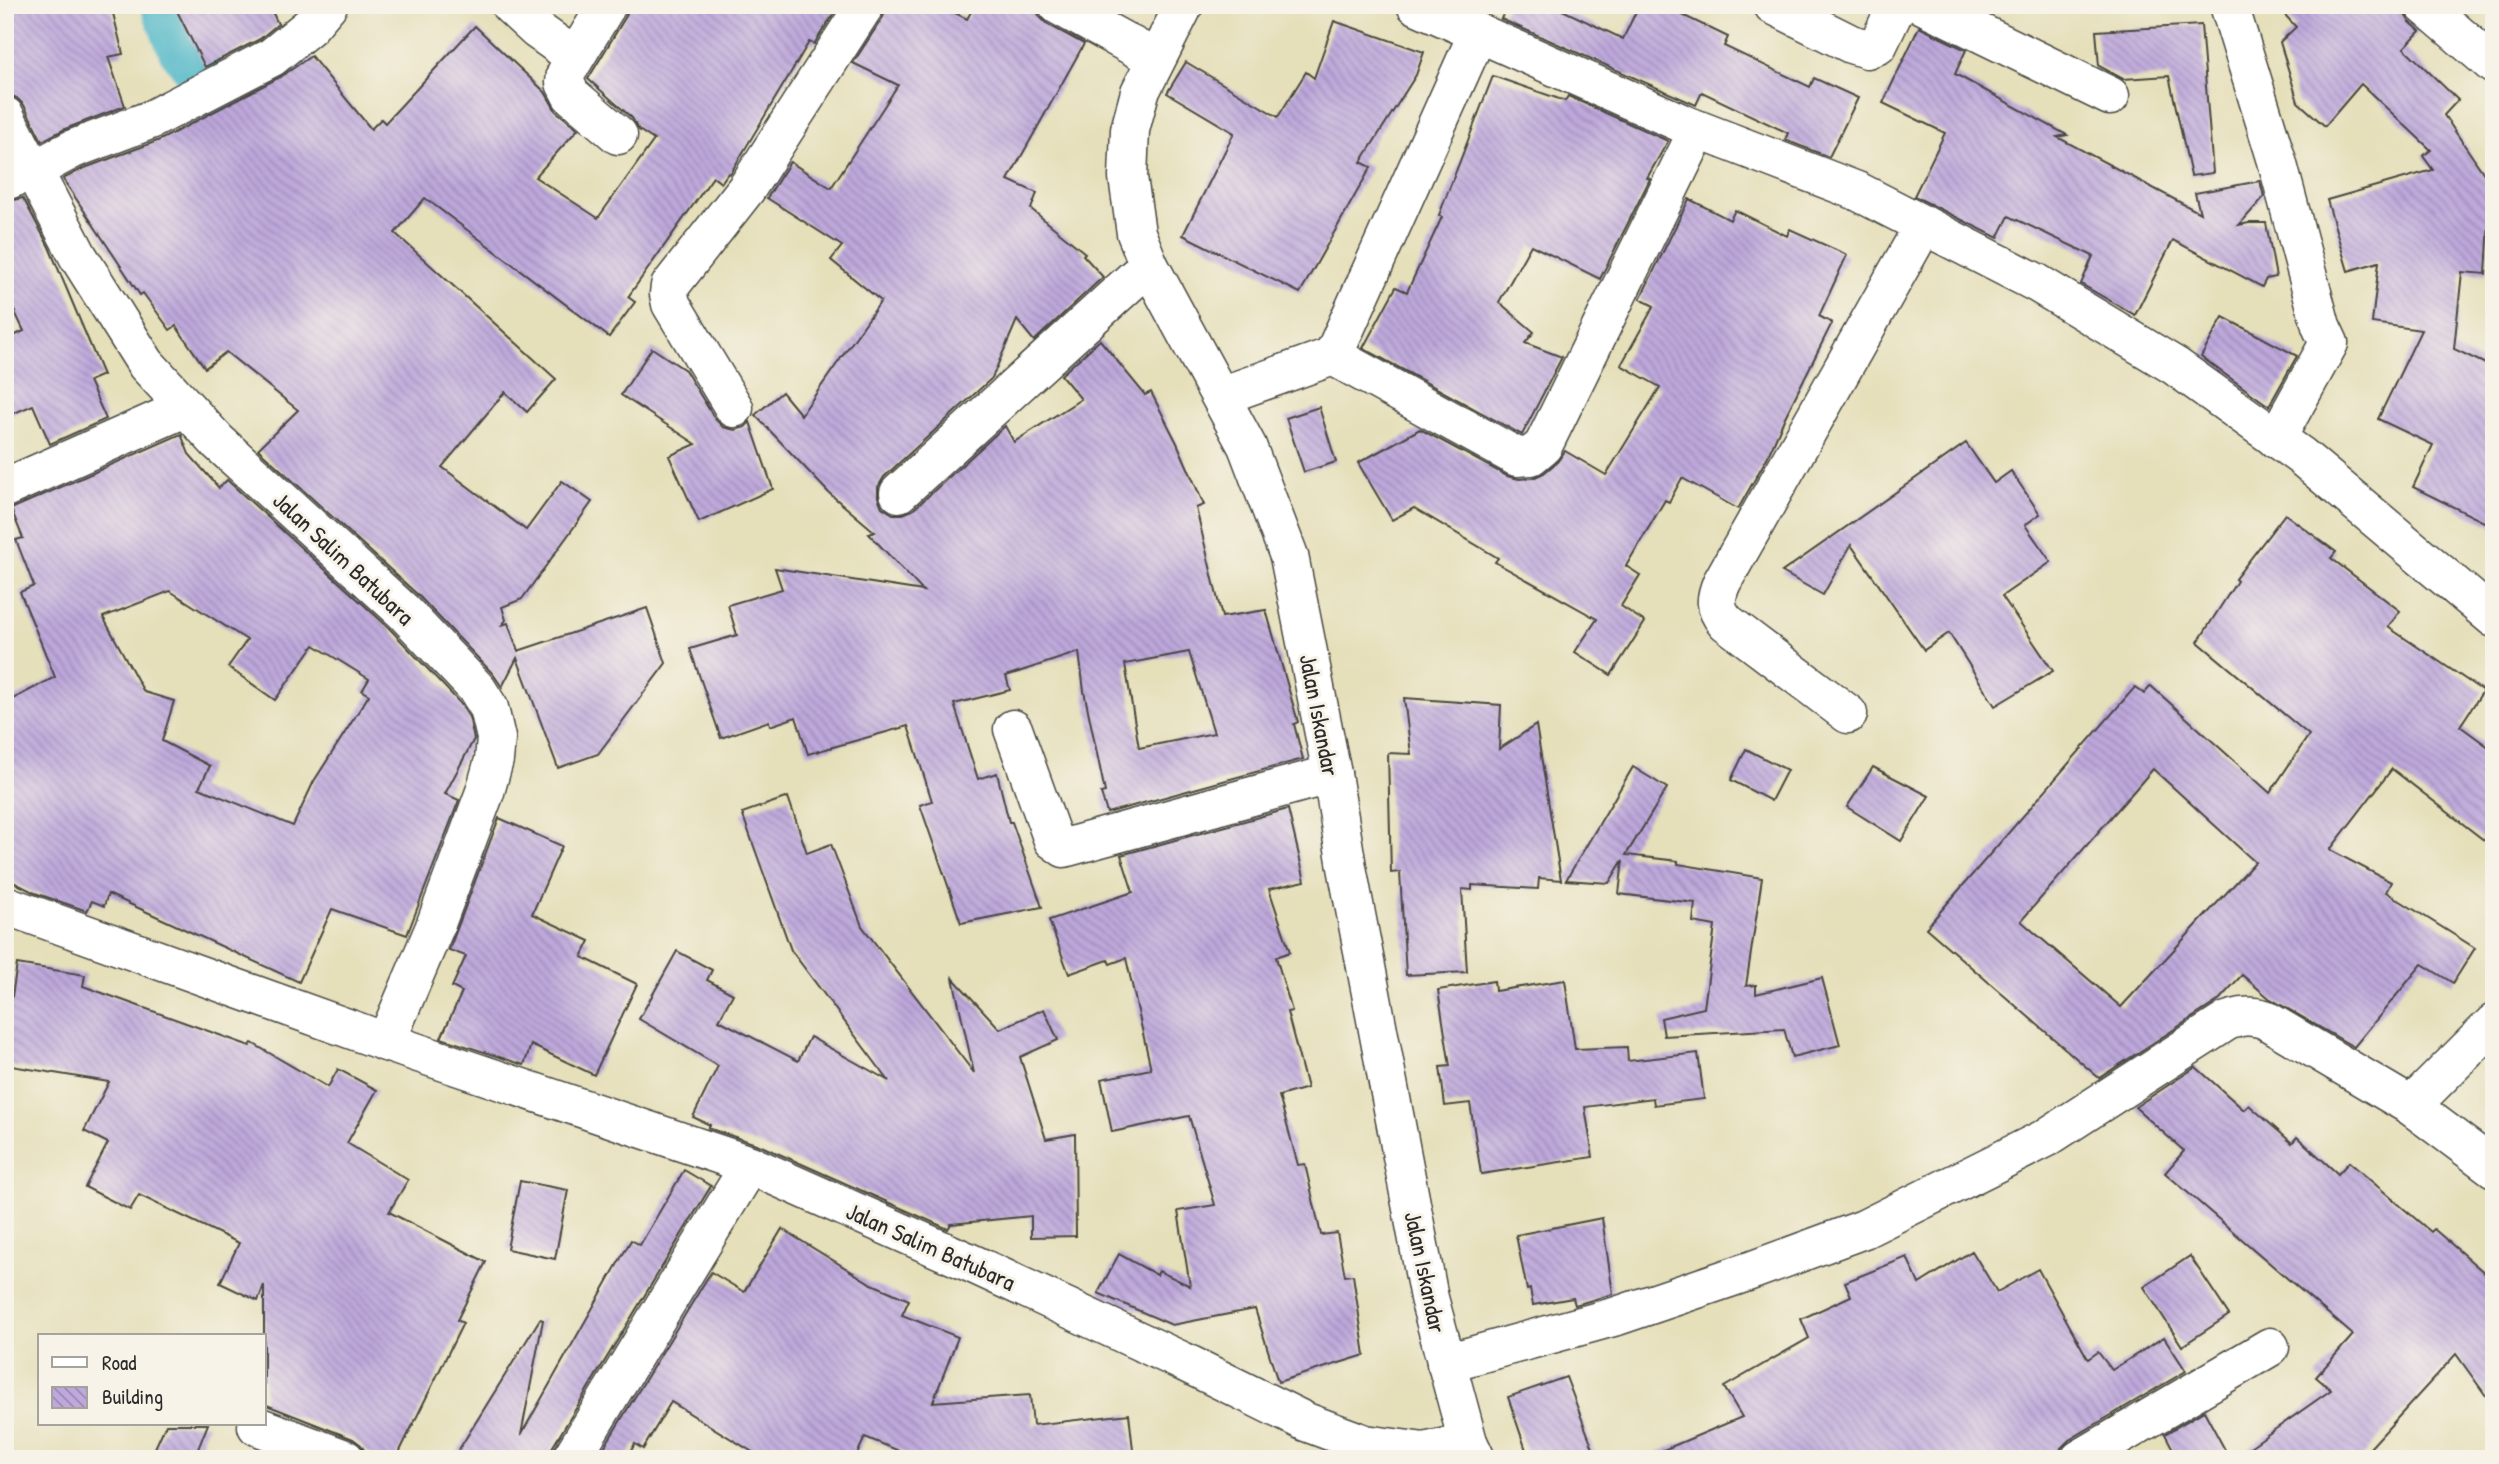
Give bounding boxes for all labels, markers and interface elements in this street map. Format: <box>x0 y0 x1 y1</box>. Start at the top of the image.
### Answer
street label: Jalan Salim Batubara <box>267 484 421 632</box>
street label: Jalan Iskandar <box>1293 651 1347 779</box>
street label: Jalan Salim Batubara <box>841 1194 1021 1298</box>
street label: Jalan Iskandar <box>1398 1208 1454 1336</box>
legend <box>38 1334 266 1426</box>
text: Road <box>102 1348 136 1377</box>
text: Building <box>102 1382 163 1411</box>

